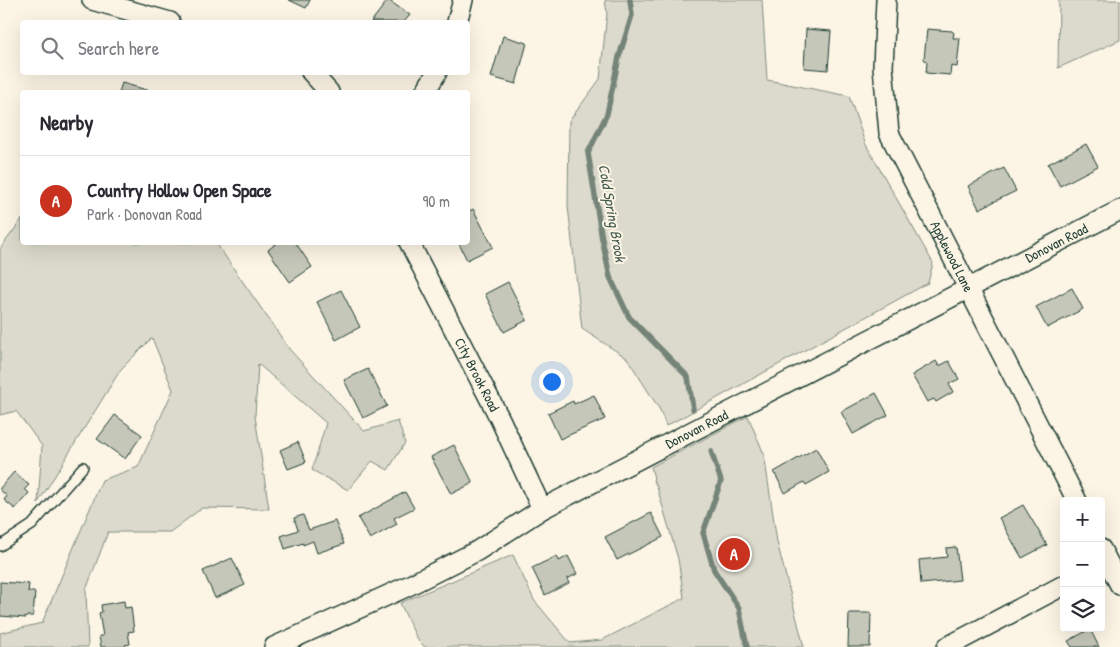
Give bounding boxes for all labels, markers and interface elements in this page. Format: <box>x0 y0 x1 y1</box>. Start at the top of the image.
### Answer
search box <box>20 20 470 75</box>
icon: search <box>38 34 66 62</box>
text: Search here <box>78 35 159 61</box>
text: Nearby <box>40 108 93 137</box>
water label: Cold Spring Brook <box>594 163 632 265</box>
text: Country Hollow Open Space <box>87 177 272 203</box>
text: A <box>52 190 60 212</box>
text: 90 m <box>422 190 450 212</box>
text: Park · Donovan Road <box>87 203 202 225</box>
street label: Applewood Lane <box>926 218 979 295</box>
street label: Donovan Road <box>1022 218 1091 267</box>
street label: City Brook Road <box>451 334 505 415</box>
your location <box>539 369 565 395</box>
street label: Donovan Road <box>662 404 731 453</box>
map controls <box>1060 497 1105 632</box>
button: + <box>1060 497 1105 542</box>
pin: A <box>718 535 750 573</box>
button: − <box>1060 542 1105 587</box>
button: layers <box>1060 587 1105 632</box>

